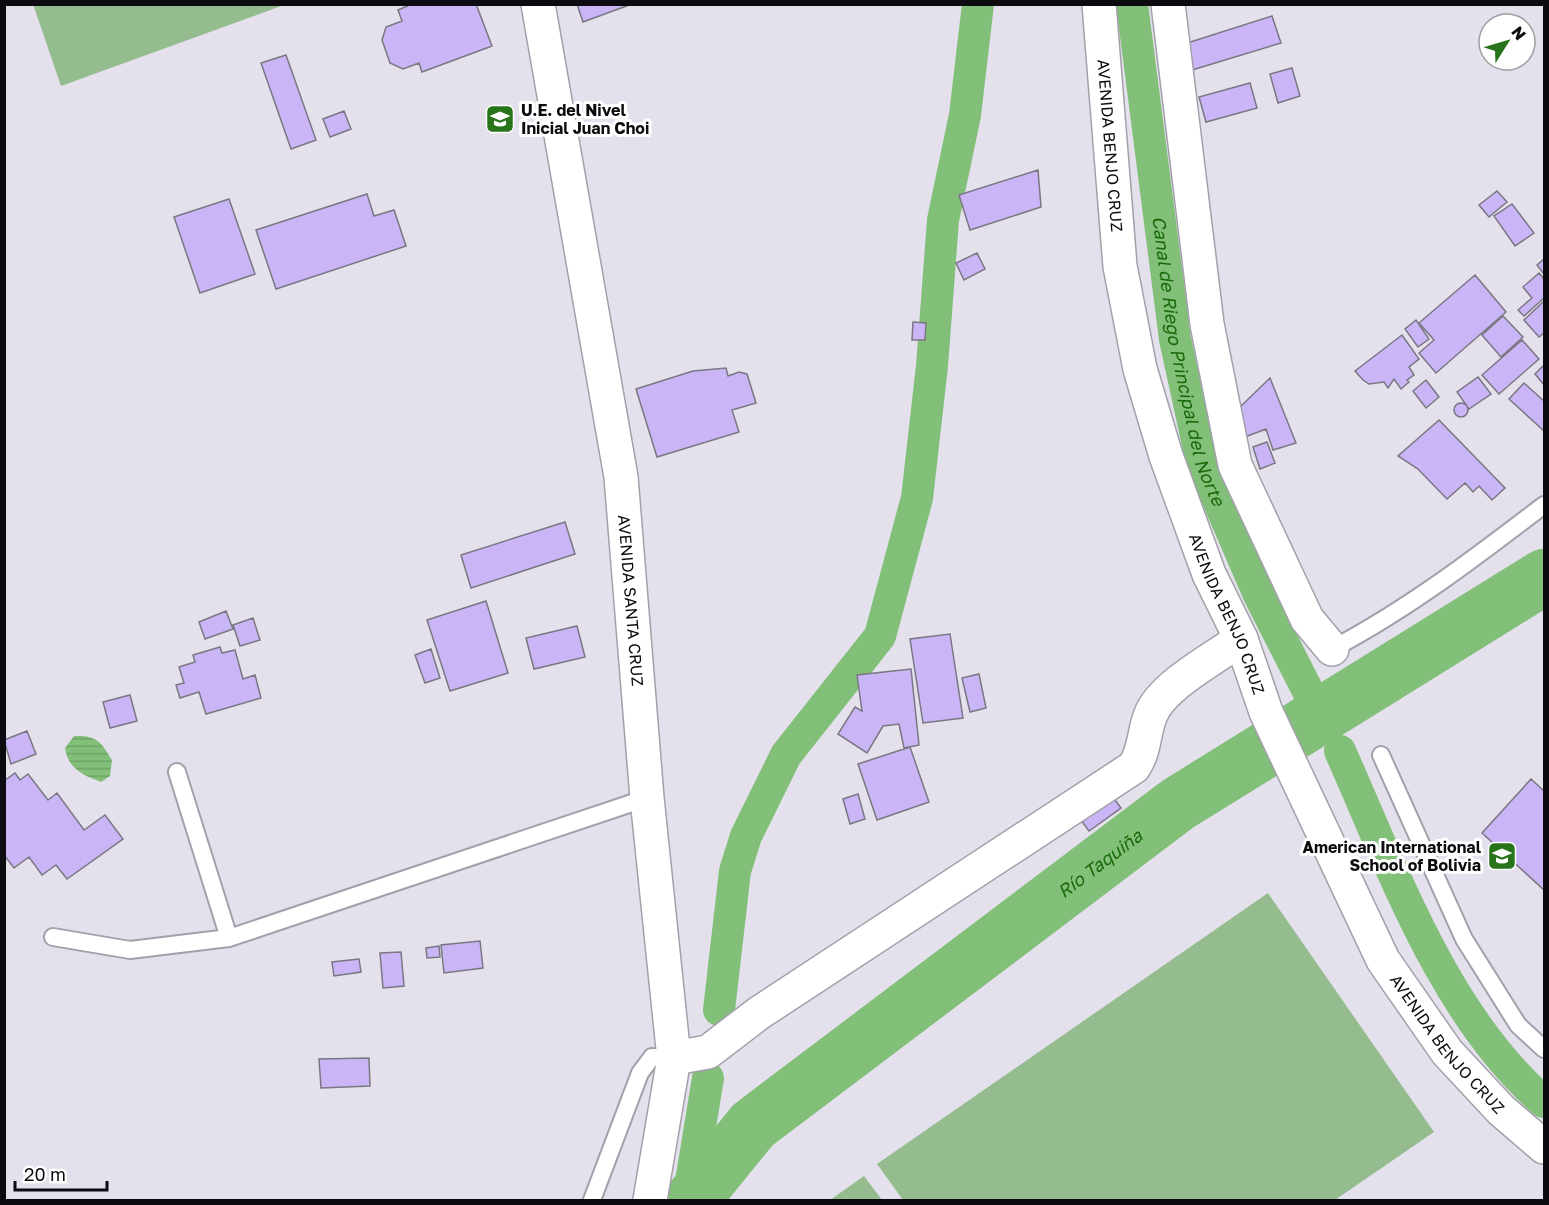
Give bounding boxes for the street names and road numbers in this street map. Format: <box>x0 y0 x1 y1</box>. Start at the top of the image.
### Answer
street label: AVENIDA BENJO CRUZ <box>1093 59 1127 233</box>
street label: AVENIDA SANTA CRUZ <box>614 514 648 687</box>
street label: AVENIDA BENJO CRUZ <box>1185 531 1269 697</box>
street label: AVENIDA BENJO CRUZ <box>1386 970 1509 1118</box>

